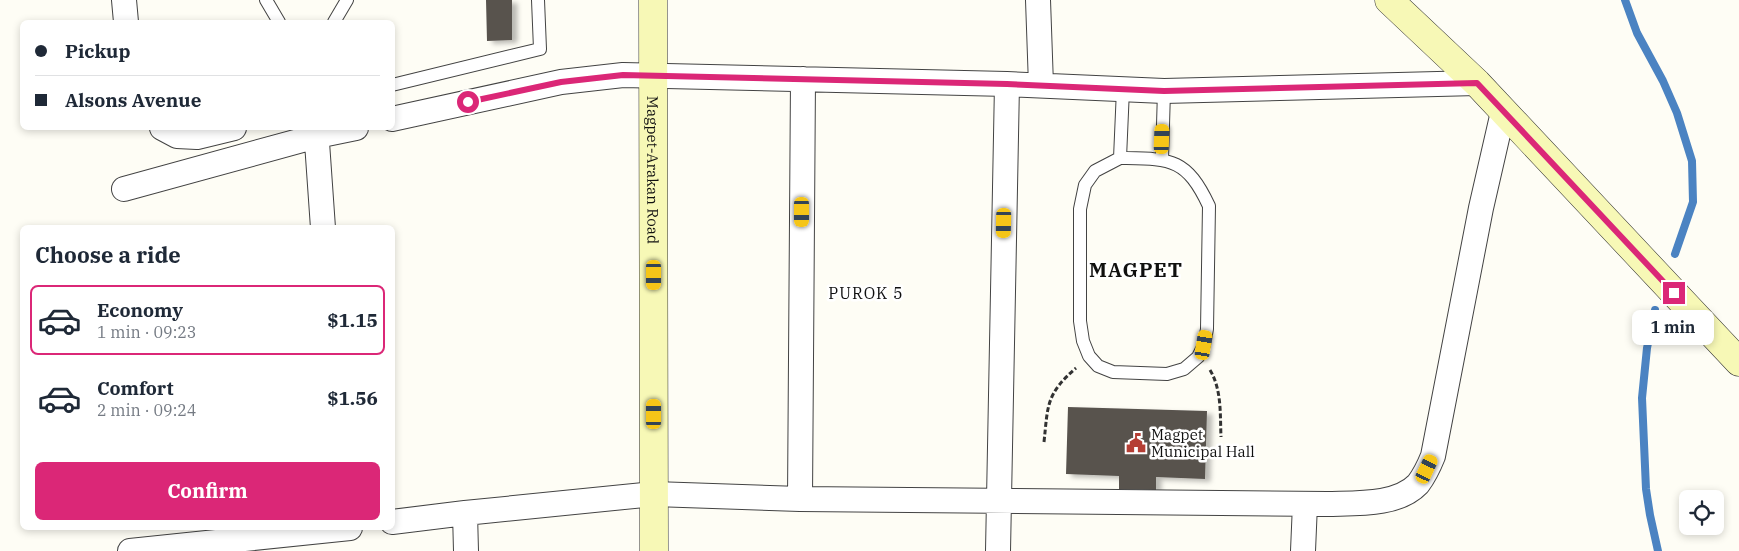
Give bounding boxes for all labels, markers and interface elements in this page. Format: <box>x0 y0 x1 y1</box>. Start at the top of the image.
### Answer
text: Pickup <box>65 39 130 63</box>
text: Alsons Avenue <box>65 88 201 112</box>
route start <box>457 91 479 113</box>
street label: Magpet-Arakan Road <box>644 96 663 244</box>
car <box>1153 124 1170 154</box>
car <box>794 197 809 227</box>
car <box>996 208 1011 238</box>
text: Choose a ride <box>35 240 181 269</box>
district label: MAGPET <box>1089 256 1183 283</box>
car <box>646 260 661 290</box>
route end <box>1663 282 1685 304</box>
district label: PUROK 5 <box>828 283 904 303</box>
icon: car <box>37 298 82 343</box>
text: Economy <box>97 298 183 322</box>
text: $1.15 <box>327 308 378 332</box>
callout: 1 min <box>1633 310 1715 346</box>
text: 1 min <box>1651 317 1695 337</box>
text: 1 min · 09:23 <box>97 322 196 342</box>
car <box>1194 329 1213 361</box>
icon: car <box>37 376 82 421</box>
text: Comfort <box>97 376 174 400</box>
text: $1.56 <box>327 386 378 410</box>
car <box>646 399 661 429</box>
text: 2 min · 09:24 <box>97 400 196 420</box>
place label: Magpet Municipal Hall <box>1151 425 1255 461</box>
public building icon: Magpet Municipal Hall <box>1125 432 1147 454</box>
car <box>1413 452 1440 486</box>
button: Confirm <box>35 462 380 520</box>
map controls <box>1679 490 1724 535</box>
button: locate <box>1679 490 1724 535</box>

